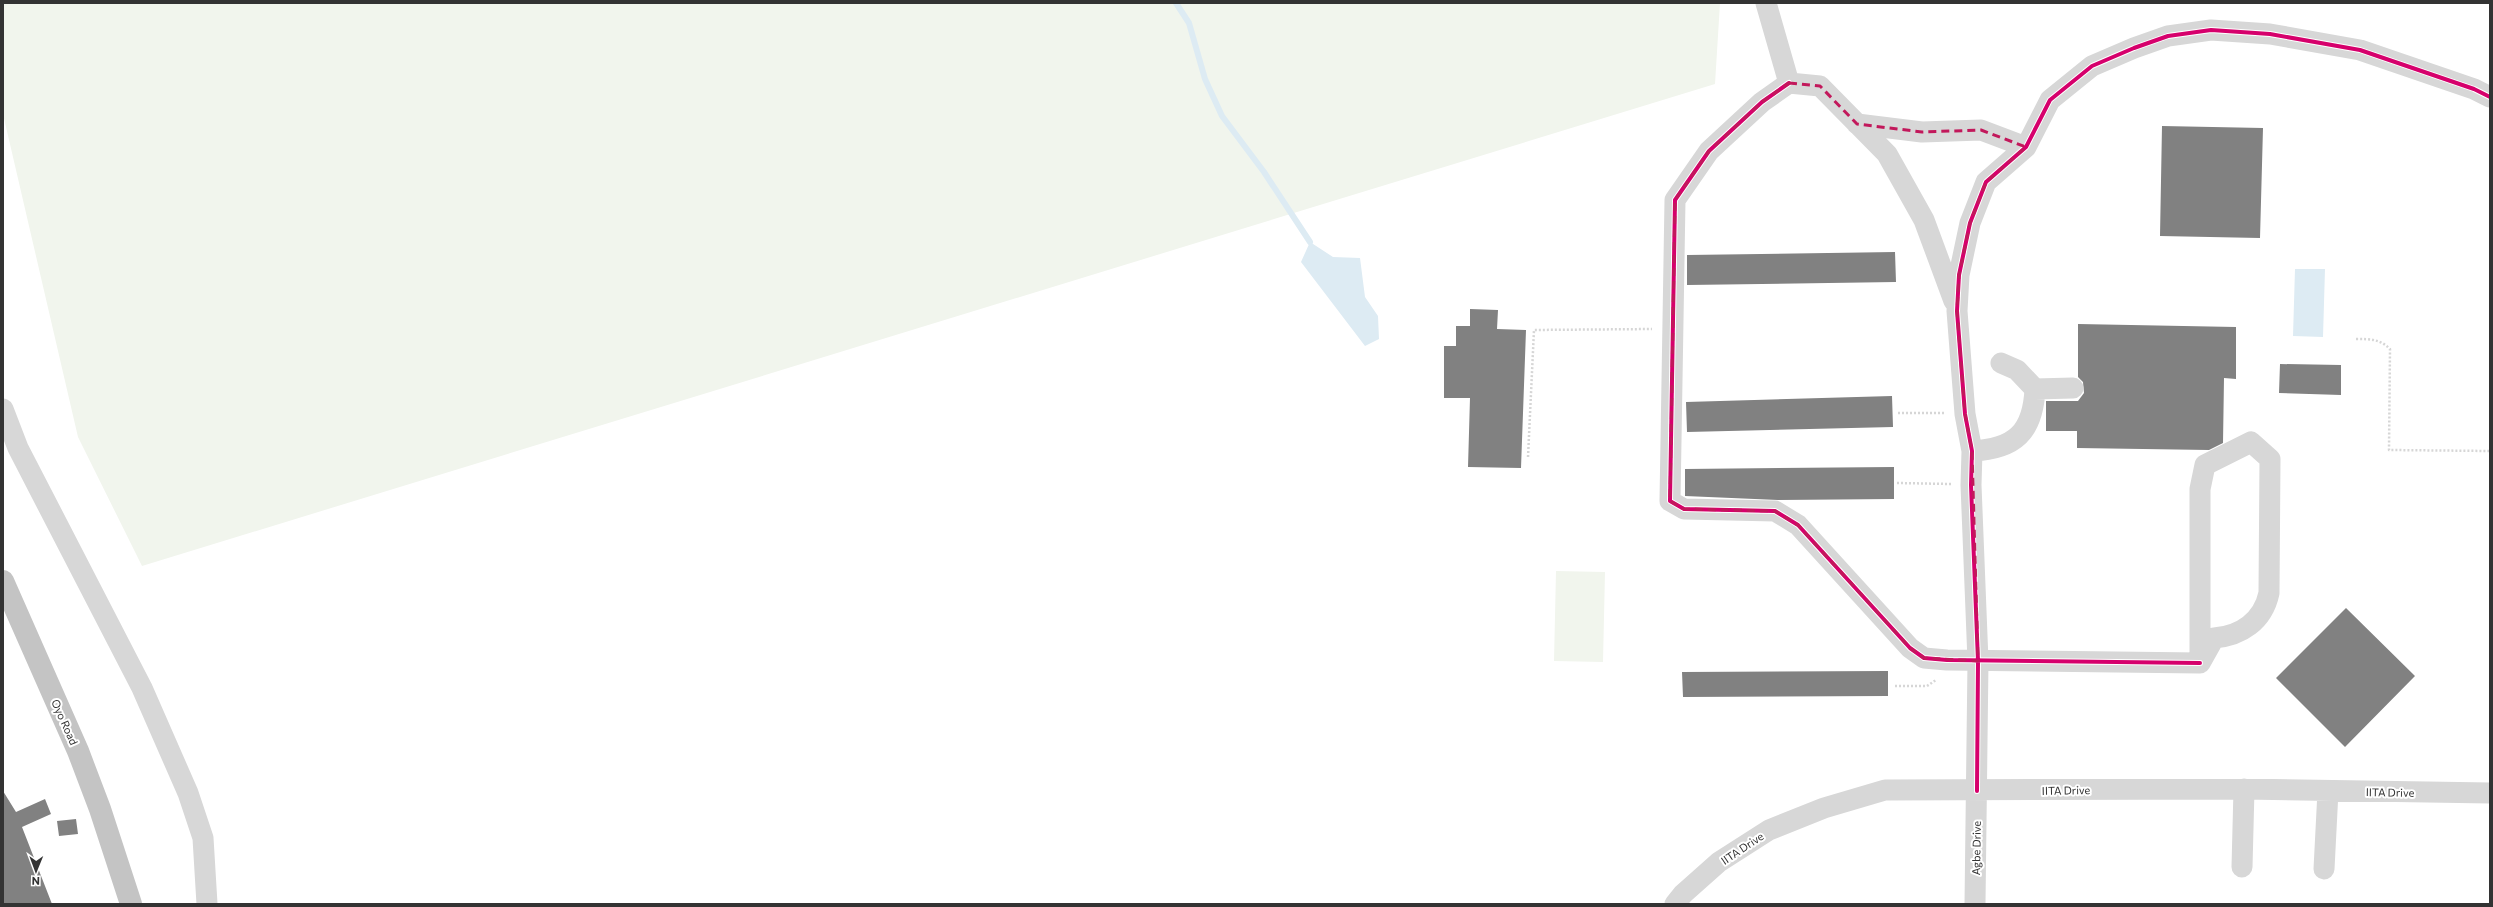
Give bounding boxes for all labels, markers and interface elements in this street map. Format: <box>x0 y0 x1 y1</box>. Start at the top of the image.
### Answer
street label: Oyo Road <box>49 697 81 747</box>
street label: IITA Drive <box>2042 783 2091 797</box>
street label: IITA Drive <box>2366 785 2415 799</box>
street label: Agbe Drive <box>1969 821 1983 875</box>
street label: IITA Drive <box>1718 829 1766 867</box>
north arrow <box>16 851 56 891</box>
text: N <box>32 875 40 888</box>

